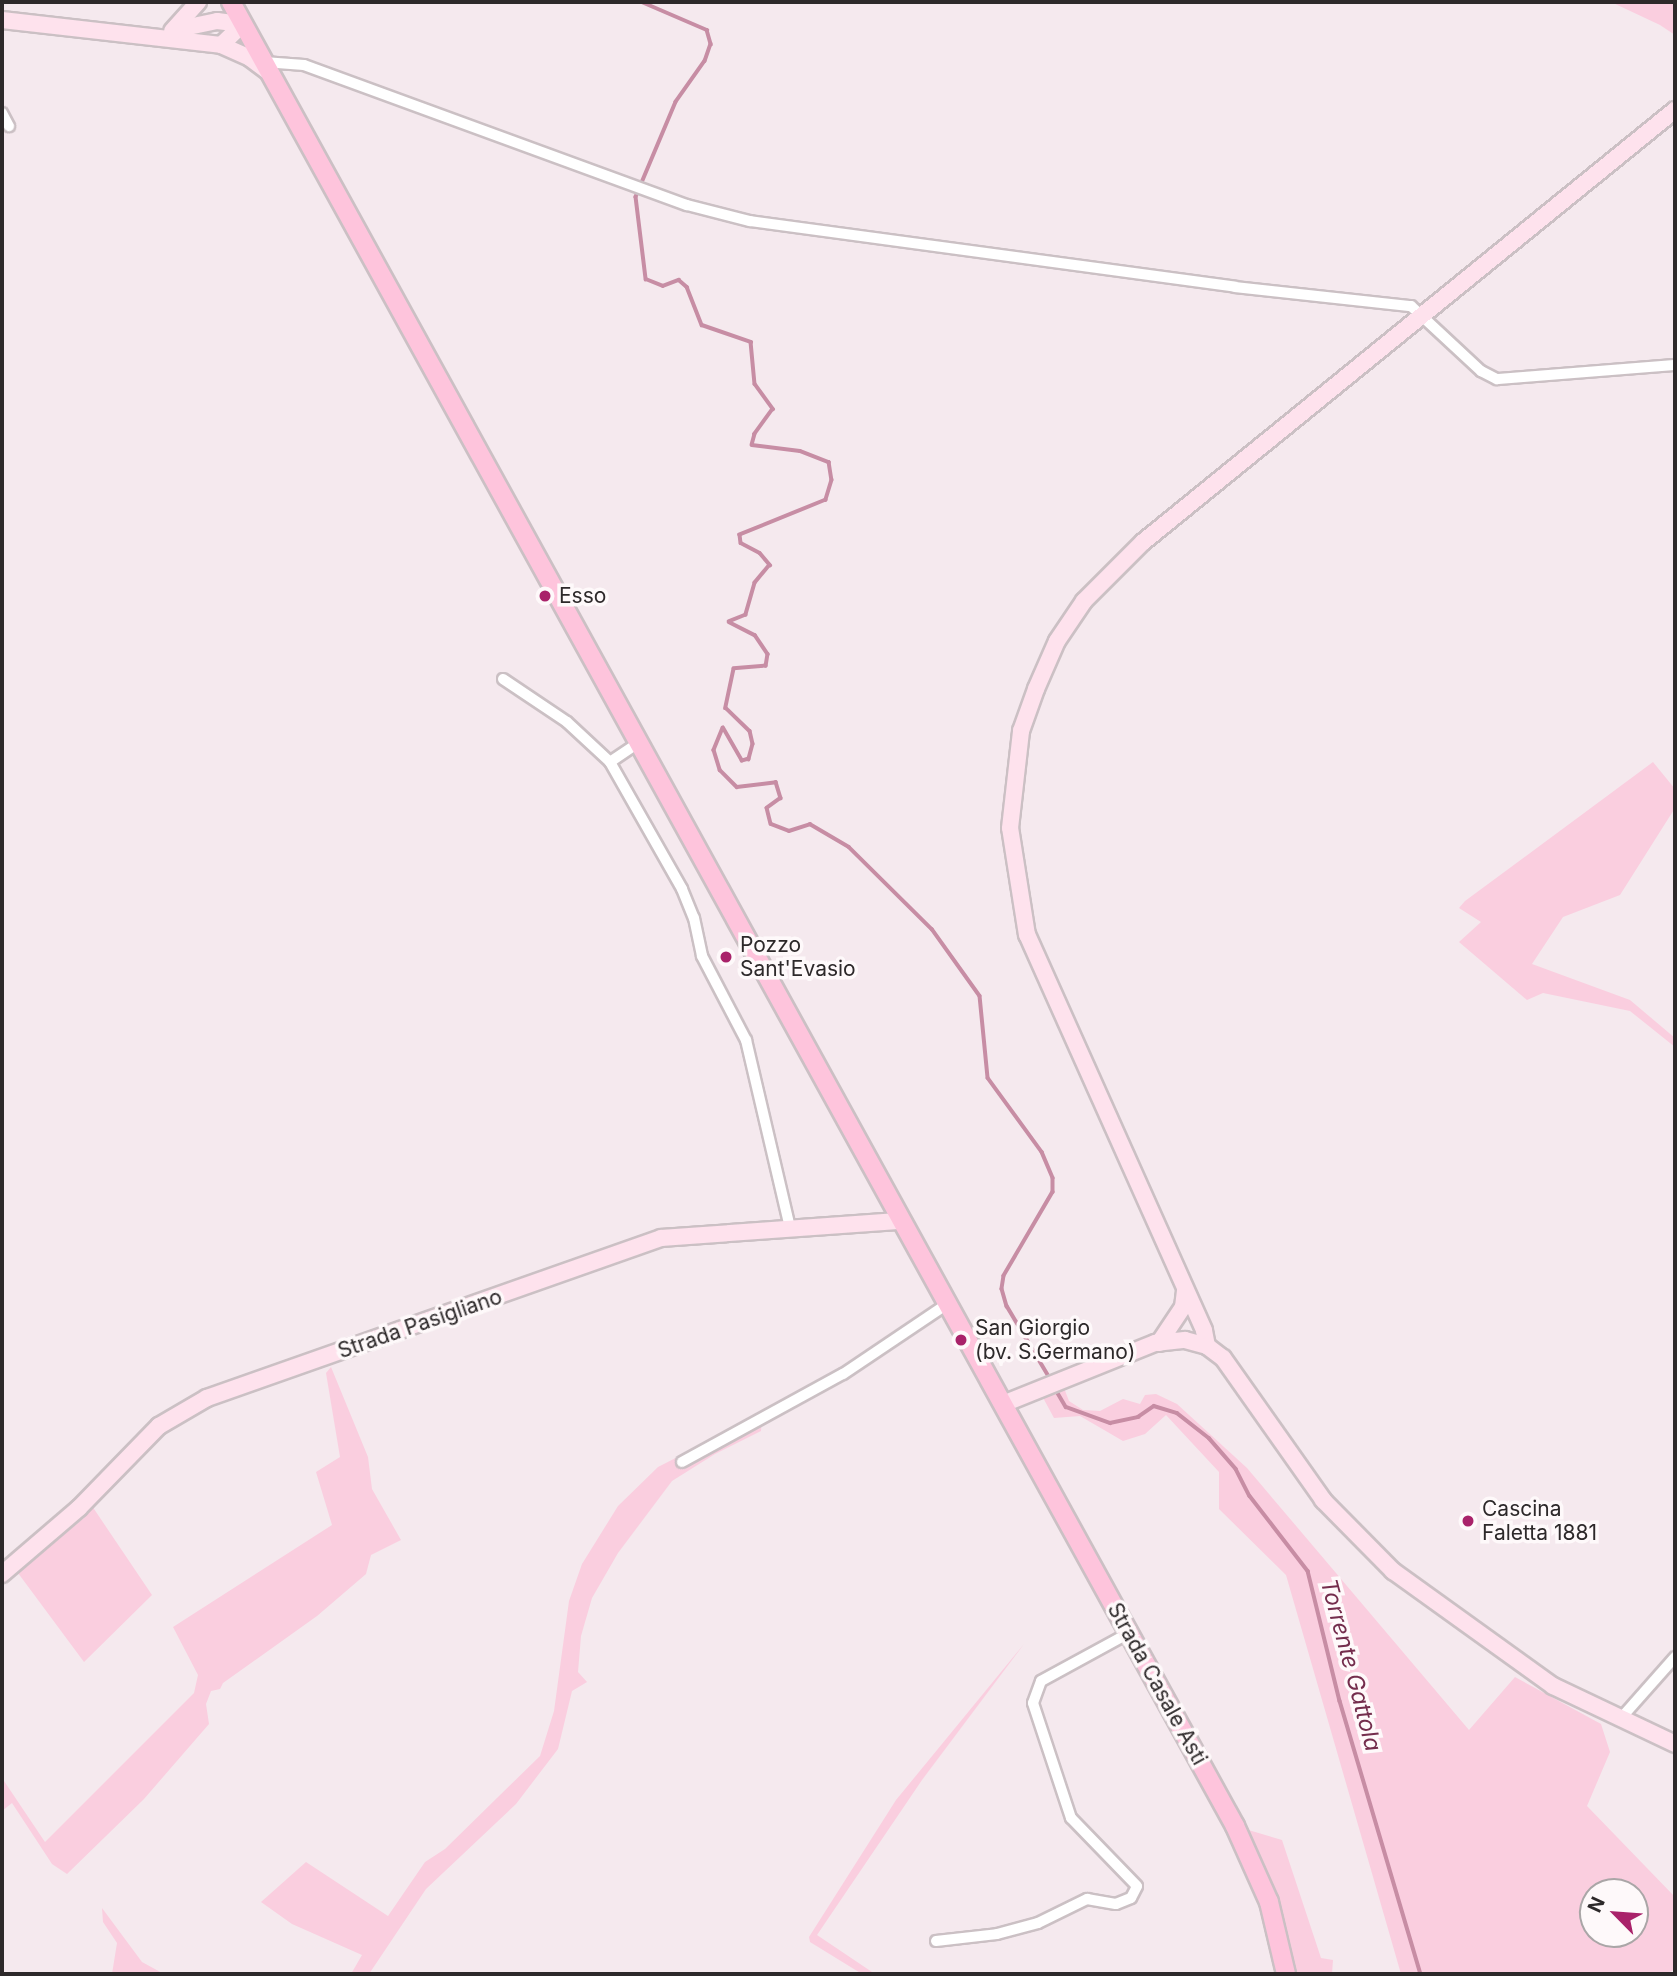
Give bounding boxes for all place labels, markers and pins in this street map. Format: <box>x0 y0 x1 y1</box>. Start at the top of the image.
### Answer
place label: Esso <box>559 583 606 609</box>
marker: Esso <box>537 588 553 604</box>
place label: Pozzo Sant'Evasio <box>740 932 856 982</box>
marker: Pozzo Sant'Evasio <box>718 949 734 965</box>
place label: San Giorgio (bv. S.Germano) <box>975 1315 1135 1365</box>
marker: San Giorgio (bv. S.Germano) <box>953 1332 969 1348</box>
place label: Cascina Faletta 1881 <box>1482 1496 1597 1546</box>
marker: Cascina Faletta 1881 <box>1460 1513 1476 1529</box>

